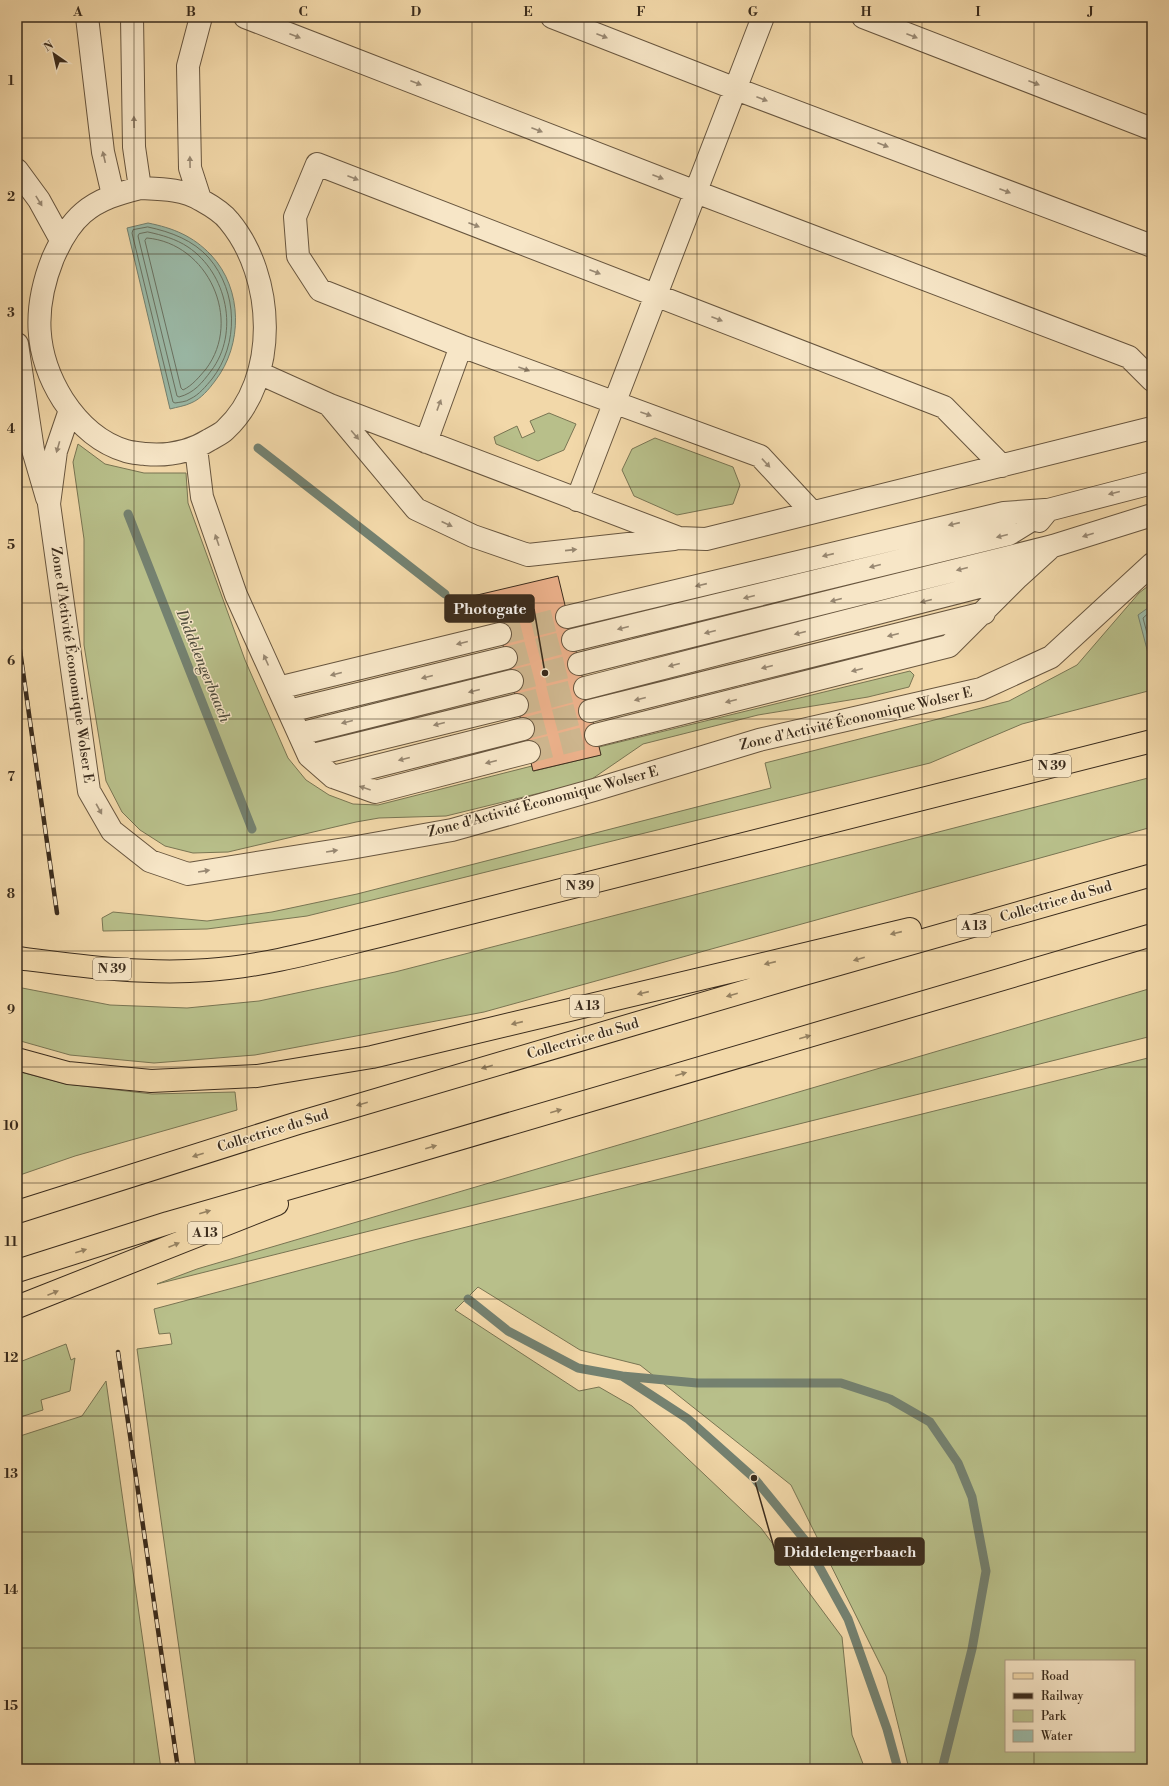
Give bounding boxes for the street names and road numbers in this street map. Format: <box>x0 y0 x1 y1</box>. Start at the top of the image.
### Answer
street label: Zone d'Activité Économique Wolser E <box>47 545 99 784</box>
street label: Zone d'Activité Économique Wolser E <box>737 681 974 755</box>
road number: N 39 <box>1033 755 1071 777</box>
street label: Zone d'Activité Économique Wolser E <box>425 761 660 842</box>
road number: N 39 <box>561 875 599 897</box>
street label: Collectrice du Sud <box>998 877 1114 927</box>
road number: A 13 <box>957 915 991 937</box>
road number: N 39 <box>93 958 131 980</box>
road number: A 13 <box>570 995 604 1017</box>
street label: Collectrice du Sud <box>525 1014 641 1064</box>
street label: Collectrice du Sud <box>215 1105 331 1157</box>
road number: A 13 <box>188 1222 222 1244</box>

